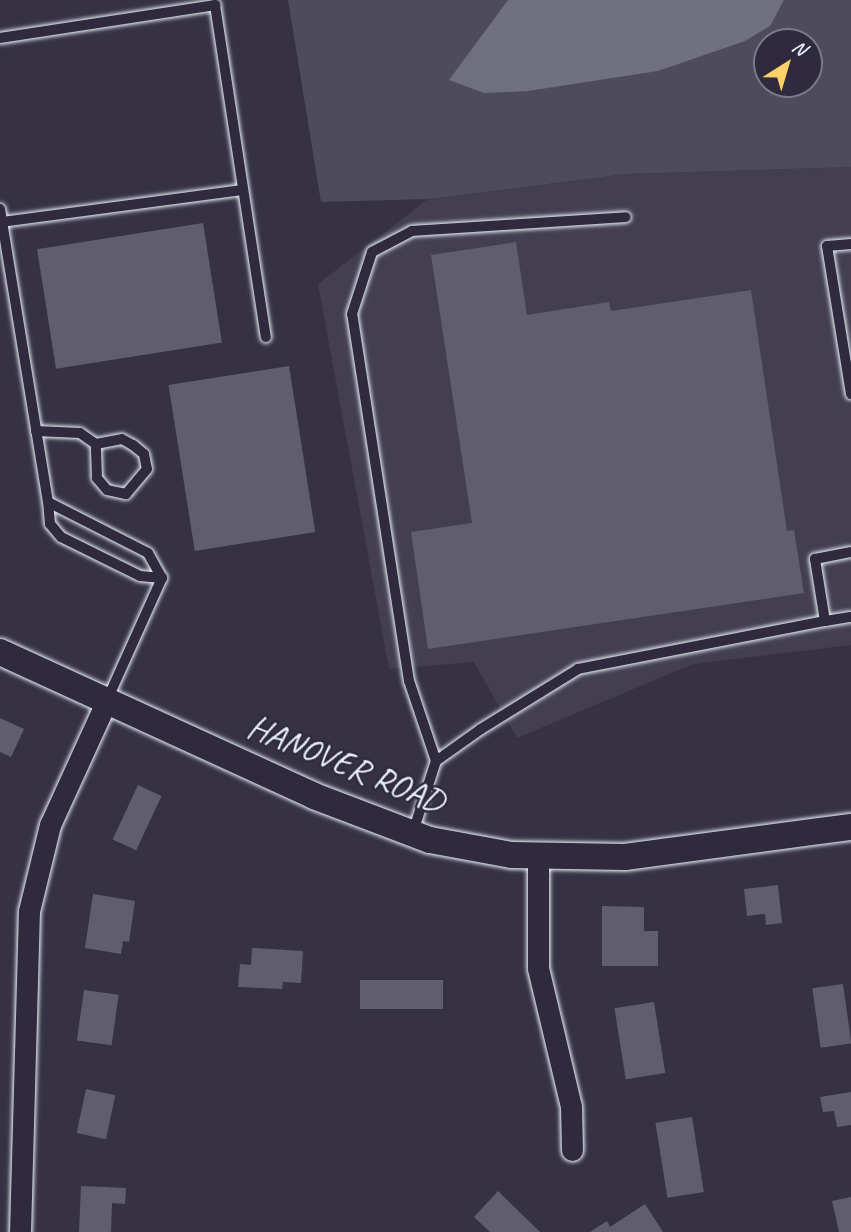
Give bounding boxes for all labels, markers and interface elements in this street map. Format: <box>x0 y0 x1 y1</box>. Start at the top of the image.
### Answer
north arrow <box>753 28 823 98</box>
text: N <box>788 35 811 61</box>
street label: HANOVER ROAD <box>241 705 451 823</box>

